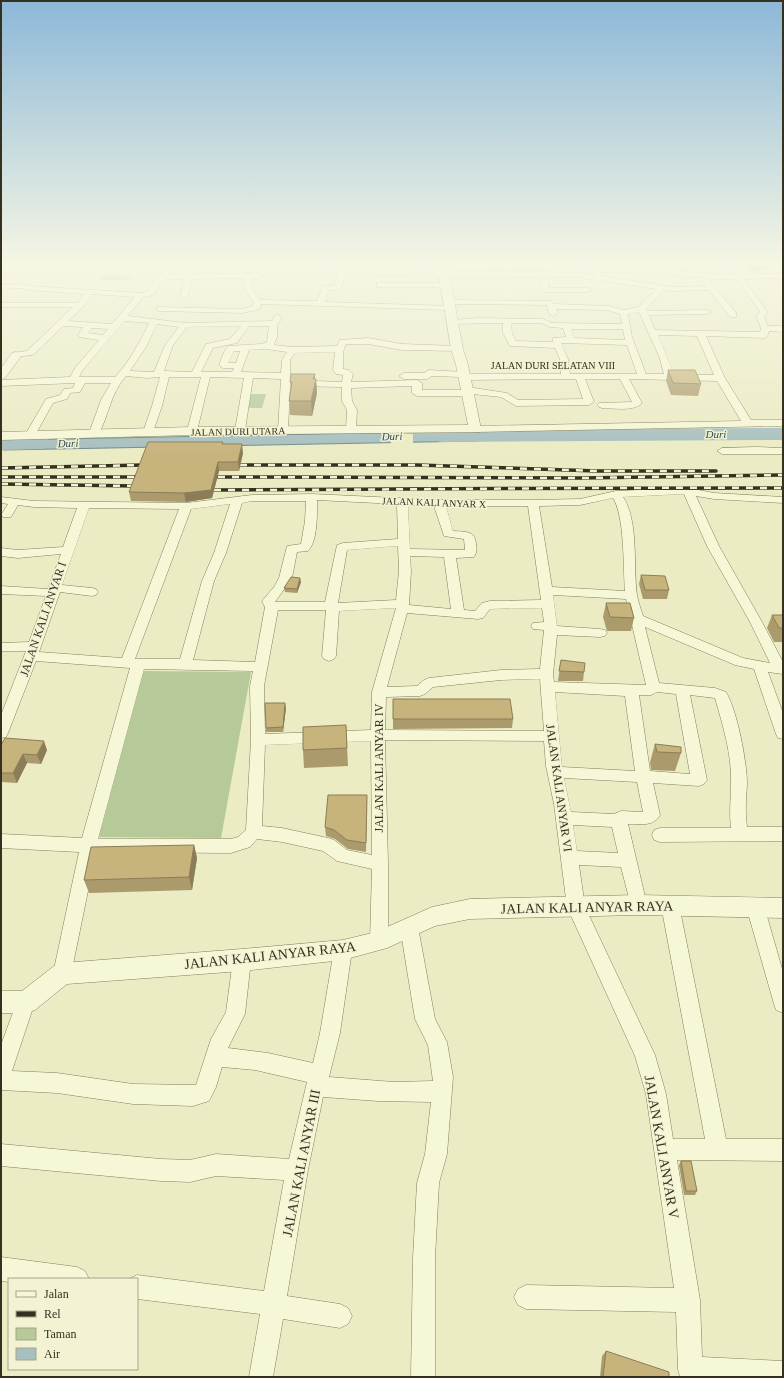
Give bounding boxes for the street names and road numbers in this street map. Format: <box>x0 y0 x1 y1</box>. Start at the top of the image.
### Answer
street label: JALAN DURI SELATAN VIII <box>491 360 615 371</box>
street label: JALAN DURI UTARA <box>191 425 286 438</box>
street label: JALAN KALI ANYAR X <box>382 495 487 510</box>
street label: JALAN KALI ANYAR I <box>17 560 69 678</box>
street label: JALAN KALI ANYAR IV <box>372 703 386 833</box>
street label: JALAN KALI ANYAR VI <box>543 723 575 853</box>
street label: JALAN KALI ANYAR RAYA <box>501 898 674 917</box>
street label: JALAN KALI ANYAR RAYA <box>183 939 358 972</box>
street label: JALAN KALI ANYAR V <box>641 1074 682 1220</box>
street label: JALAN KALI ANYAR III <box>280 1088 323 1238</box>

